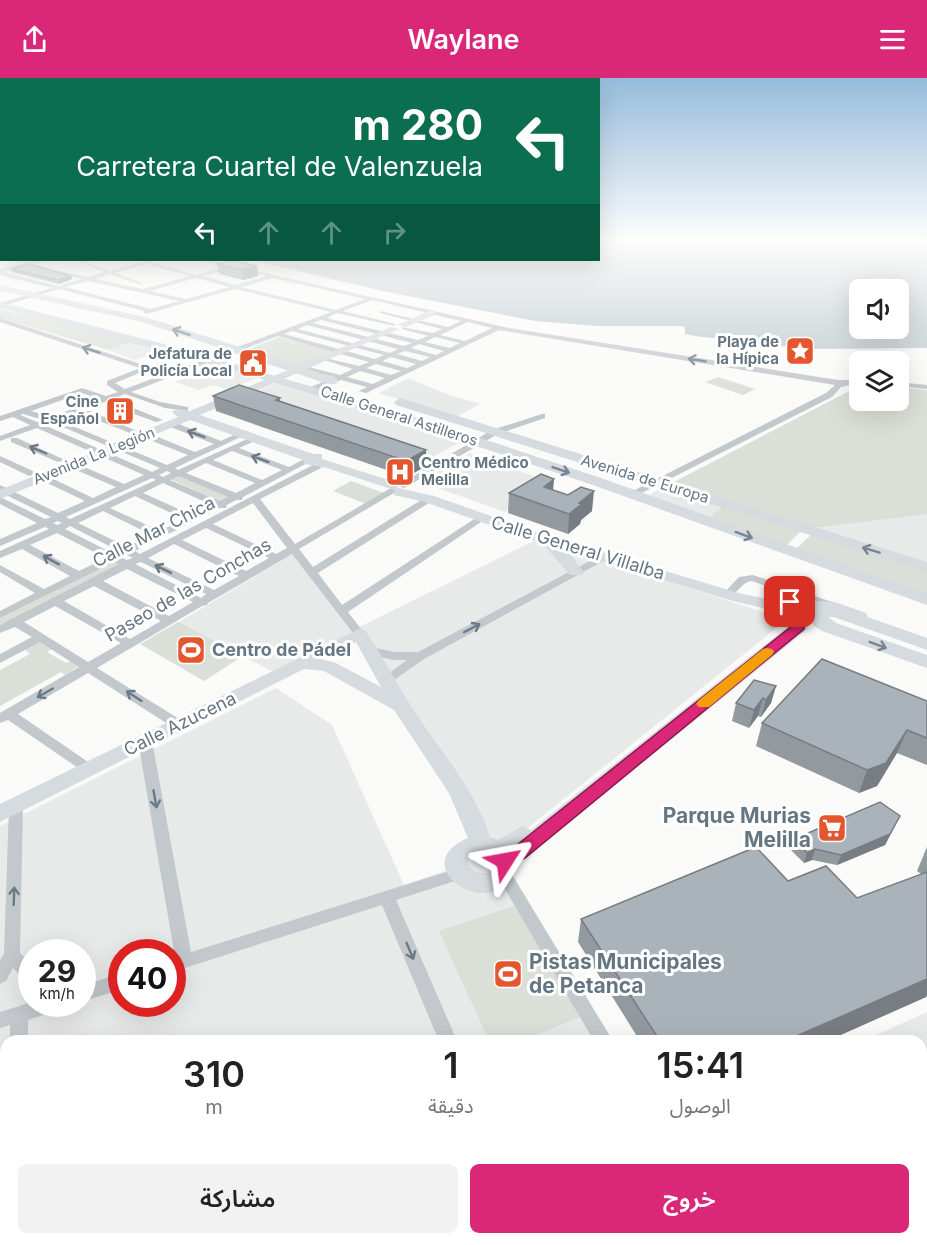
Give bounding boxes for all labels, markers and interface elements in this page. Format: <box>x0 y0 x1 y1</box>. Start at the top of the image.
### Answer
icon: share <box>18 23 51 56</box>
text: Waylane <box>407 23 520 56</box>
icon: menu <box>876 23 909 56</box>
text: 280 m <box>353 99 483 150</box>
icon: left <box>504 102 582 180</box>
text: Carretera Cuartel de Valenzuela <box>76 150 483 183</box>
icon: left <box>189 216 222 249</box>
icon: ahead <box>252 216 285 249</box>
icon: ahead <box>315 216 348 249</box>
icon: right <box>378 216 411 249</box>
map controls <box>849 279 909 411</box>
button: sound <box>849 279 909 339</box>
one-way arrow <box>172 326 191 337</box>
place label: Playa de la Hípica <box>716 332 779 368</box>
place icon: Playa de la Hípica <box>784 335 816 367</box>
one-way arrow <box>82 344 101 355</box>
place label: Jefatura de Policía Local <box>140 344 232 380</box>
public building icon: Jefatura de Policía Local <box>237 347 269 379</box>
button: layers <box>849 351 909 411</box>
one-way arrow <box>688 355 707 366</box>
street label: Calle General Astilleros <box>318 381 480 450</box>
place label: Cine Español <box>41 392 99 428</box>
building icon: Cine Español <box>104 395 136 427</box>
street label: Avenida La Legión <box>30 422 157 489</box>
one-way arrow <box>187 428 206 439</box>
one-way arrow <box>29 444 48 455</box>
street label: Avenida de Europa <box>579 450 711 507</box>
one-way arrow <box>251 453 270 464</box>
place label: Centro Médico Melilla <box>421 453 529 489</box>
hospital icon: Centro Médico Melilla <box>384 456 416 488</box>
one-way arrow <box>551 465 570 476</box>
street label: Calle Mar Chica <box>89 492 218 571</box>
street label: Calle General Villalba <box>489 511 667 584</box>
one-way arrow <box>734 530 753 541</box>
street label: Paseo de las Conchas <box>101 533 274 646</box>
one-way arrow <box>862 544 881 555</box>
one-way arrow <box>43 554 60 566</box>
one-way arrow <box>155 562 173 574</box>
pin <box>764 576 815 627</box>
icon: arrive <box>773 585 806 618</box>
one-way arrow <box>462 622 480 633</box>
sports icon: Centro de Pádel <box>175 634 207 666</box>
place label: Centro de Pádel <box>212 639 351 660</box>
one-way arrow <box>868 640 887 651</box>
one-way arrow <box>37 687 54 699</box>
street label: Calle Azucena <box>120 687 239 760</box>
one-way arrow <box>126 689 143 701</box>
one-way arrow <box>150 789 161 808</box>
place label: Parque Murias Melilla <box>663 803 811 852</box>
supermarket icon: Parque Murias Melilla <box>816 812 848 844</box>
position arrow <box>473 829 537 893</box>
one-way arrow <box>8 887 19 907</box>
speed limit sign: 40 <box>108 939 186 1017</box>
one-way arrow <box>405 941 416 960</box>
place label: Pistas Municipales de Petanca <box>529 949 722 998</box>
text: 29 <box>38 953 76 989</box>
sports icon: Pistas Municipales de Petanca <box>492 958 524 990</box>
text: km/h <box>39 984 75 1003</box>
text: 1 <box>443 1043 458 1087</box>
text: 15:41 <box>657 1043 744 1087</box>
text: 310 <box>183 1052 245 1096</box>
text: دقيقة <box>428 1094 474 1118</box>
text: الوصول <box>670 1094 731 1118</box>
text: m <box>205 1095 223 1119</box>
button: مشاركة <box>18 1164 458 1233</box>
button: خروج <box>470 1164 909 1233</box>

